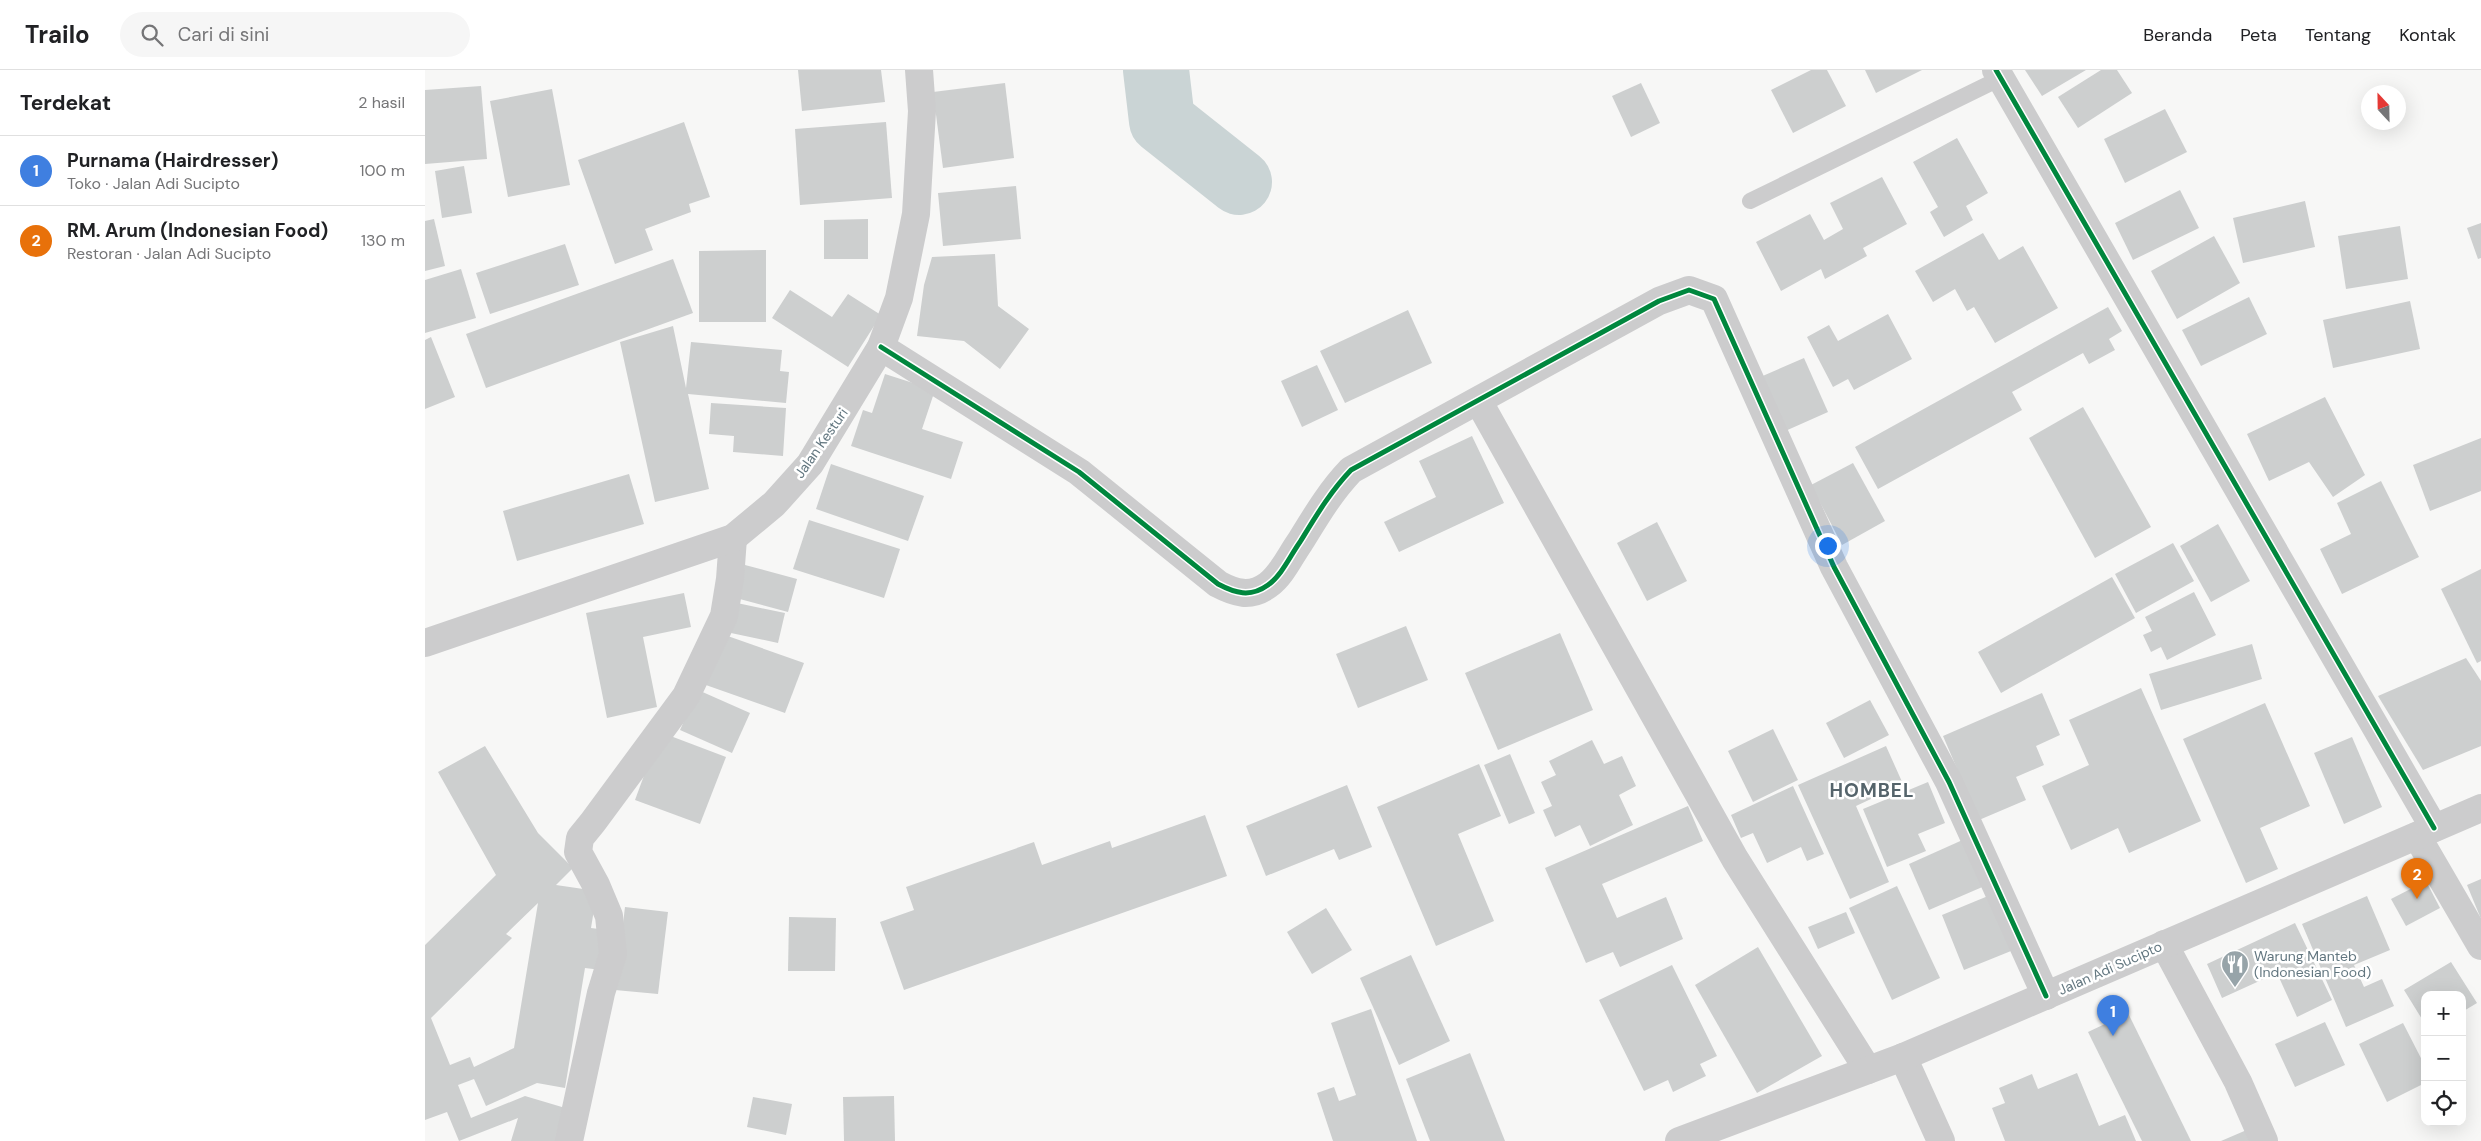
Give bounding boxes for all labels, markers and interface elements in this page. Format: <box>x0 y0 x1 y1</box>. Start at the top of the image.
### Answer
search box <box>120 12 470 57</box>
text: Trailo <box>25 19 90 50</box>
icon: search <box>138 21 166 49</box>
text: Cari di sini <box>178 22 269 47</box>
text: Beranda <box>2143 23 2212 47</box>
text: Peta <box>2240 23 2277 47</box>
text: Tentang <box>2305 23 2371 47</box>
text: Kontak <box>2399 23 2456 47</box>
north arrow <box>2361 85 2406 130</box>
text: Terdekat <box>20 89 111 117</box>
text: 2 hasil <box>358 92 405 113</box>
text: Purnama (Hairdresser) <box>67 148 278 173</box>
text: 1 <box>33 160 39 181</box>
text: 100 m <box>360 160 405 181</box>
text: Toko · Jalan Adi Sucipto <box>67 173 240 194</box>
text: RM. Arum (Indonesian Food) <box>67 218 328 243</box>
text: 2 <box>31 230 41 251</box>
text: 130 m <box>361 230 405 251</box>
text: Restoran · Jalan Adi Sucipto <box>67 243 271 264</box>
street label: Jalan Kesturi <box>790 404 852 482</box>
your location <box>1815 533 1841 559</box>
district label: HOMBEL <box>1829 778 1915 803</box>
pin: 2 <box>2401 858 2433 899</box>
street label: Jalan Adi Sucipto <box>2055 937 2165 999</box>
place label: Warung Manteb (Indonesian Food) <box>2254 947 2371 981</box>
restaurant icon: Warung Manteb (Indonesian Food) <box>2220 949 2250 988</box>
map controls <box>2421 991 2466 1126</box>
button: + <box>2421 991 2466 1036</box>
pin: 1 <box>2097 995 2129 1036</box>
button: − <box>2421 1036 2466 1081</box>
button: locate <box>2421 1081 2466 1126</box>

